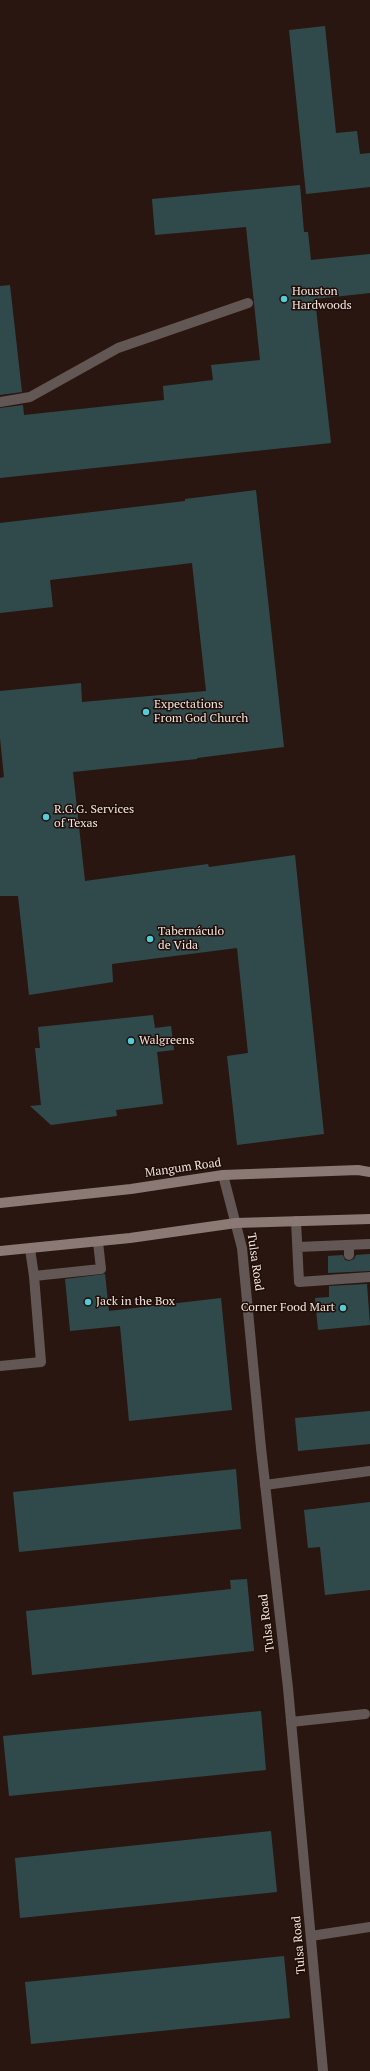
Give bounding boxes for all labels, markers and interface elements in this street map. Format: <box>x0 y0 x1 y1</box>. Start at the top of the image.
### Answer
place label: Houston Hardwoods <box>292 285 352 313</box>
marker: Houston Hardwoods <box>279 294 289 304</box>
place label: Expectations From God Church <box>154 698 248 726</box>
marker: Expectations From God Church <box>141 707 151 717</box>
place label: R.G.G. Services of Texas <box>54 803 134 831</box>
marker: R.G.G. Services of Texas <box>41 812 51 822</box>
place label: Tabernáculo de Vida <box>158 925 224 953</box>
marker: Tabernáculo de Vida <box>145 934 155 944</box>
place label: Walgreens <box>139 1034 194 1048</box>
marker: Walgreens <box>126 1036 136 1046</box>
street label: Mangum Road <box>144 1156 222 1180</box>
street label: Tulsa Road <box>244 1232 266 1292</box>
place label: Jack in the Box <box>96 1295 175 1309</box>
marker: Jack in the Box <box>83 1297 93 1307</box>
place label: Corner Food Mart <box>241 1301 335 1315</box>
marker: Corner Food Mart <box>338 1303 348 1313</box>
street label: Tulsa Road <box>256 1593 278 1653</box>
street label: Tulsa Road <box>289 1915 309 1975</box>

